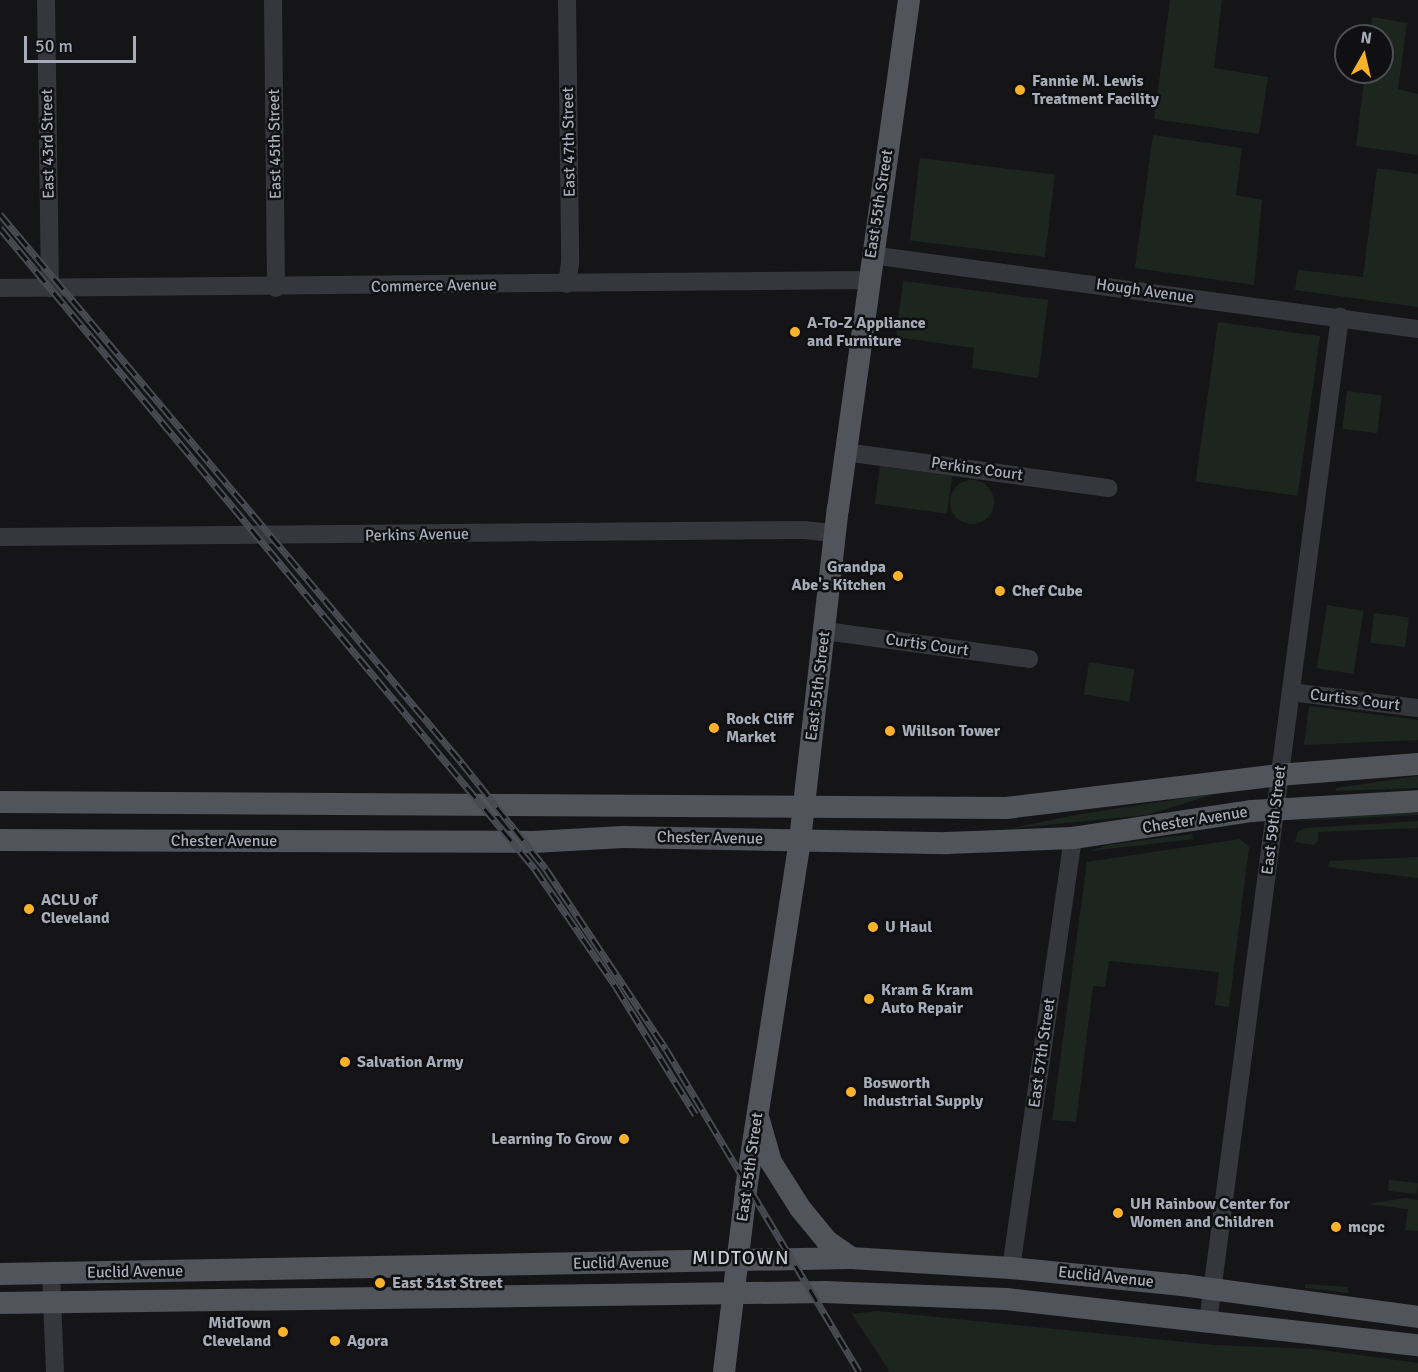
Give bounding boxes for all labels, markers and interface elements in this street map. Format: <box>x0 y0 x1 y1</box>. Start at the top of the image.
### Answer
scale bar <box>27 24 140 62</box>
north arrow <box>1334 24 1394 84</box>
text: N <box>1359 27 1373 49</box>
text: 50 m <box>35 35 73 57</box>
place label: Fannie M. Lewis Treatment Facility <box>1032 71 1159 109</box>
marker: Fannie M. Lewis Treatment Facility <box>1013 83 1027 97</box>
street label: East 47th Street <box>558 87 580 197</box>
street label: East 43rd Street <box>37 89 59 199</box>
street label: East 45th Street <box>264 89 286 199</box>
street label: East 55th Street <box>861 148 897 260</box>
street label: Commerce Avenue <box>371 275 497 297</box>
street label: Hough Avenue <box>1095 275 1195 307</box>
place label: A-To-Z Appliance and Furniture <box>807 313 926 351</box>
marker: A-To-Z Appliance and Furniture <box>788 325 802 339</box>
street label: Perkins Court <box>930 453 1024 485</box>
street label: Perkins Avenue <box>365 524 469 546</box>
place label: Grandpa Abe's Kitchen <box>792 557 886 595</box>
marker: Grandpa Abe's Kitchen <box>891 569 905 583</box>
place label: Chef Cube <box>1012 581 1083 601</box>
marker: Chef Cube <box>993 584 1007 598</box>
street label: East 55th Street <box>802 630 834 742</box>
street label: Curtis Court <box>884 630 970 660</box>
street label: Curtiss Court <box>1309 685 1401 715</box>
place label: Rock Cliff Market <box>726 709 793 747</box>
marker: Rock Cliff Market <box>707 721 721 735</box>
place label: Willson Tower <box>902 721 1000 741</box>
marker: Willson Tower <box>883 724 897 738</box>
street label: East 59th Street <box>1258 764 1290 876</box>
street label: Chester Avenue <box>1141 802 1249 838</box>
street label: Chester Avenue <box>657 827 763 849</box>
street label: Chester Avenue <box>171 831 277 851</box>
place label: ACLU of Cleveland <box>41 890 109 928</box>
marker: ACLU of Cleveland <box>22 902 36 916</box>
place label: U Haul <box>885 917 932 937</box>
marker: U Haul <box>866 920 880 934</box>
place label: Kram & Kram Auto Repair <box>881 980 973 1018</box>
marker: Kram & Kram Auto Repair <box>862 992 876 1006</box>
street label: East 57th Street <box>1025 997 1059 1109</box>
place label: Salvation Army <box>357 1052 463 1072</box>
marker: Salvation Army <box>338 1055 352 1069</box>
place label: Bosworth Industrial Supply <box>863 1073 983 1111</box>
marker: Bosworth Industrial Supply <box>844 1085 858 1099</box>
street label: East 55th Street <box>733 1111 767 1223</box>
place label: Learning To Grow <box>491 1129 612 1149</box>
marker: Learning To Grow <box>617 1132 631 1146</box>
place label: UH Rainbow Center for Women and Children <box>1130 1194 1290 1232</box>
marker: UH Rainbow Center for Women and Children <box>1111 1206 1125 1220</box>
place label: mcpc <box>1348 1217 1385 1237</box>
marker: mcpc <box>1329 1220 1343 1234</box>
district label: MIDTOWN <box>692 1245 790 1269</box>
street label: Euclid Avenue <box>573 1253 669 1273</box>
street label: Euclid Avenue <box>87 1262 183 1282</box>
street label: Euclid Avenue <box>1057 1262 1155 1292</box>
place label: East 51st Street <box>392 1273 503 1293</box>
marker: East 51st Street <box>373 1276 387 1290</box>
place label: MidTown Cleveland <box>203 1313 271 1351</box>
marker: MidTown Cleveland <box>276 1325 290 1339</box>
place label: Agora <box>347 1331 388 1351</box>
marker: Agora <box>328 1334 342 1348</box>

